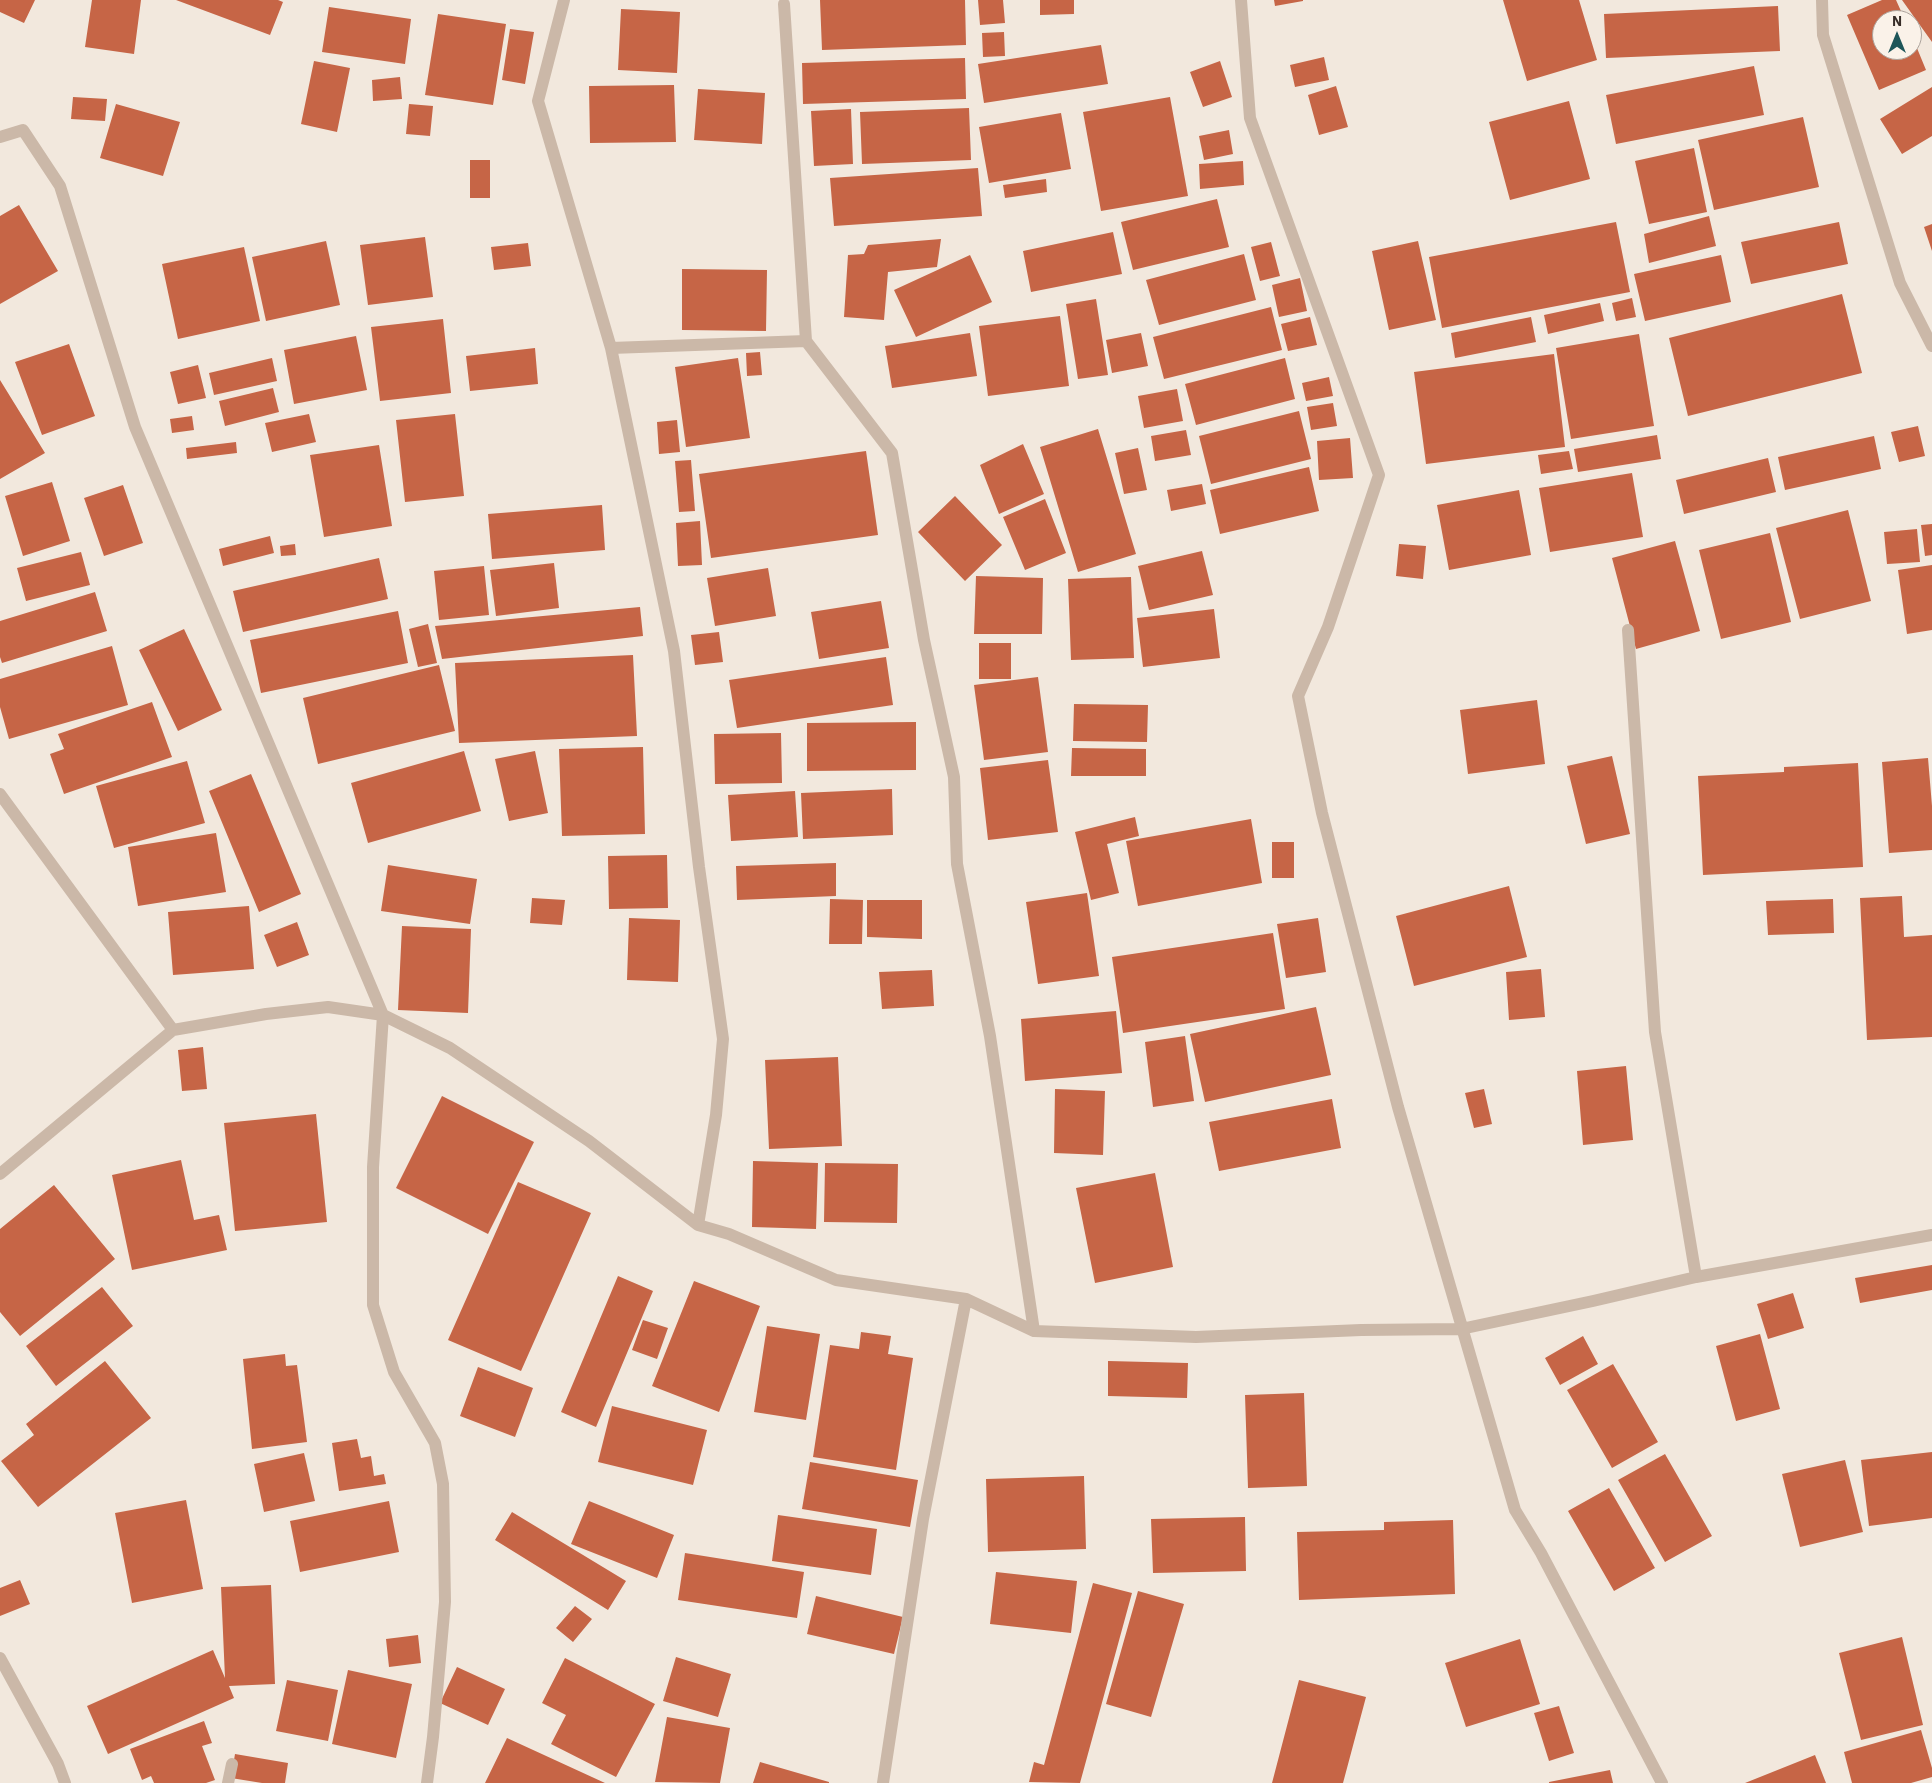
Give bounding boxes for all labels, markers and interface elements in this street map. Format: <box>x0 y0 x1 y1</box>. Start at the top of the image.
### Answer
north arrow <box>1872 10 1922 60</box>
text: N <box>1892 12 1902 30</box>

